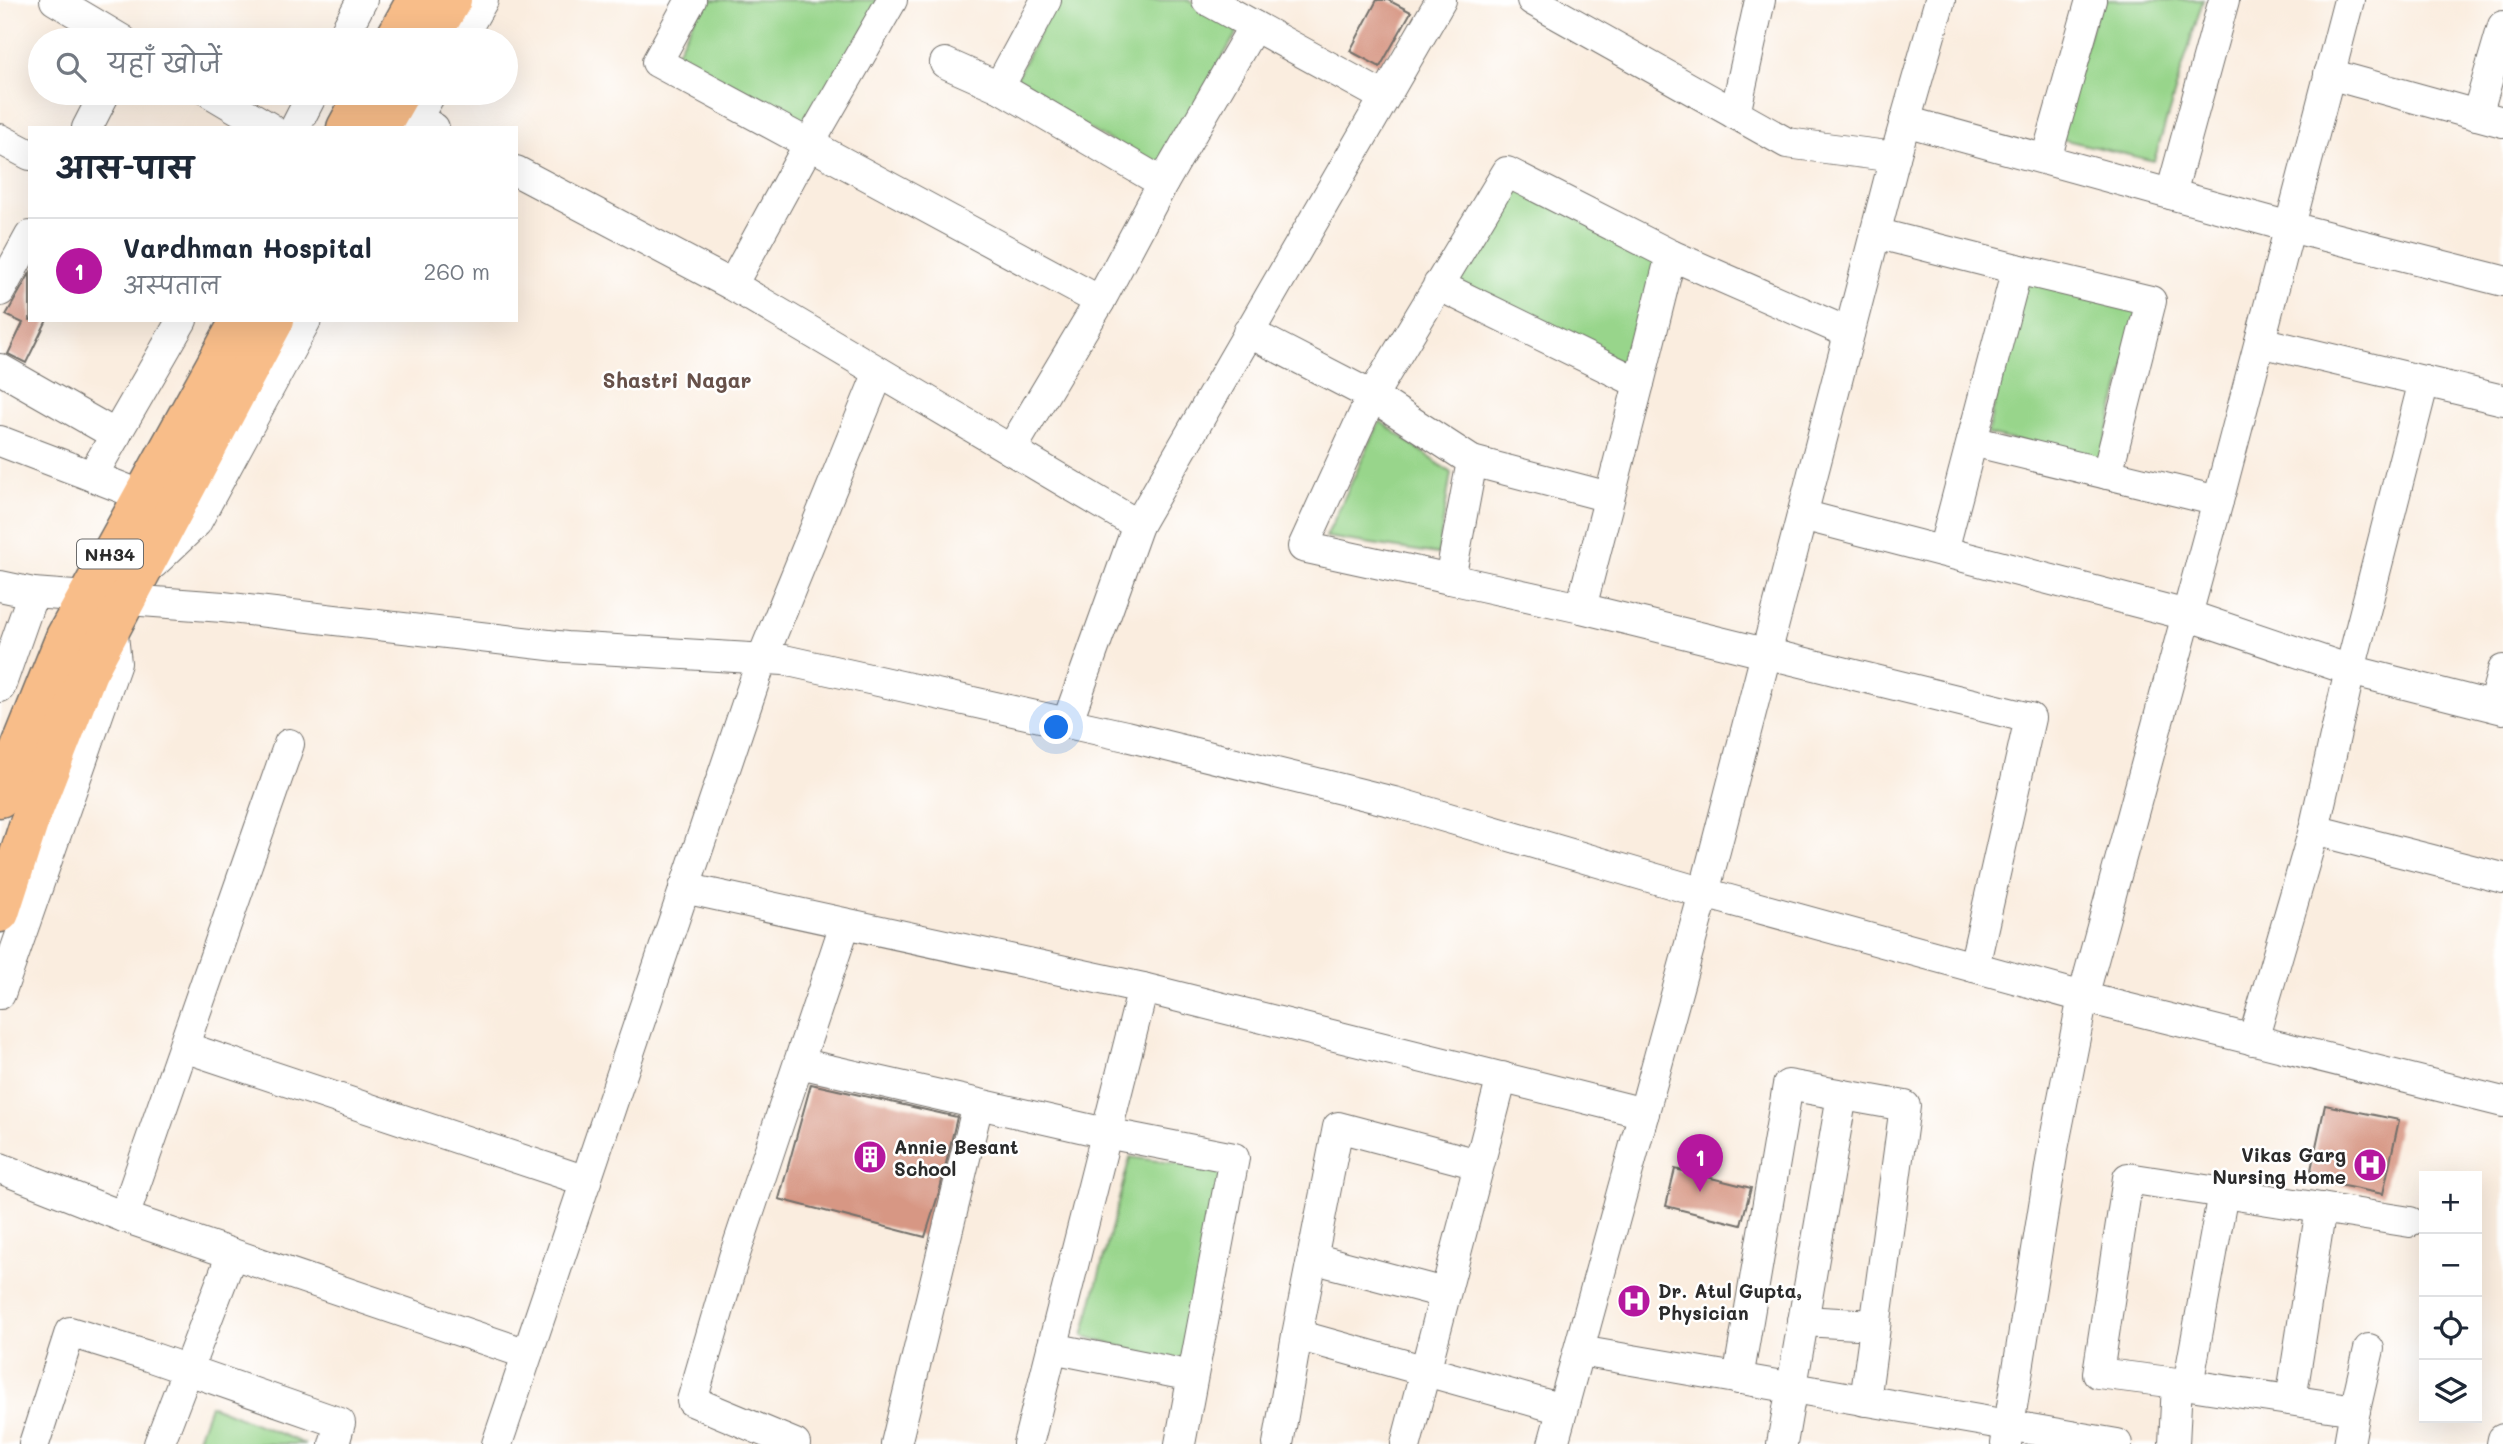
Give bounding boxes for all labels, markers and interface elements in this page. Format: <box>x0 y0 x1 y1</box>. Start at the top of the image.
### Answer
search box <box>28 28 518 105</box>
text: यहाँ खोजें <box>108 46 221 80</box>
icon: search <box>52 48 90 86</box>
text: आस-पास <box>56 147 194 187</box>
text: Vardhman Hospital <box>123 231 372 265</box>
text: 1 <box>74 256 84 286</box>
text: 260 m <box>423 256 490 286</box>
text: अस्पताल <box>123 270 221 300</box>
district label: Shastri Nagar <box>603 366 752 393</box>
road number: NH34 <box>77 540 143 568</box>
your location <box>1039 710 1073 744</box>
place label: Annie Besant School <box>894 1134 1018 1181</box>
pin: 1 <box>1677 1134 1723 1192</box>
building icon: Annie Besant School <box>851 1138 889 1176</box>
place label: Vikas Garg Nursing Home <box>2212 1142 2346 1189</box>
hospital icon: Vikas Garg Nursing Home <box>2351 1146 2389 1184</box>
map controls <box>2419 1171 2482 1423</box>
button: + <box>2419 1171 2482 1234</box>
button: − <box>2419 1234 2482 1297</box>
place label: Dr. Atul Gupta, Physician <box>1658 1278 1802 1325</box>
hospital icon: Dr. Atul Gupta, Physician <box>1615 1282 1653 1320</box>
button: locate <box>2419 1297 2482 1360</box>
button: layers <box>2419 1360 2482 1423</box>

